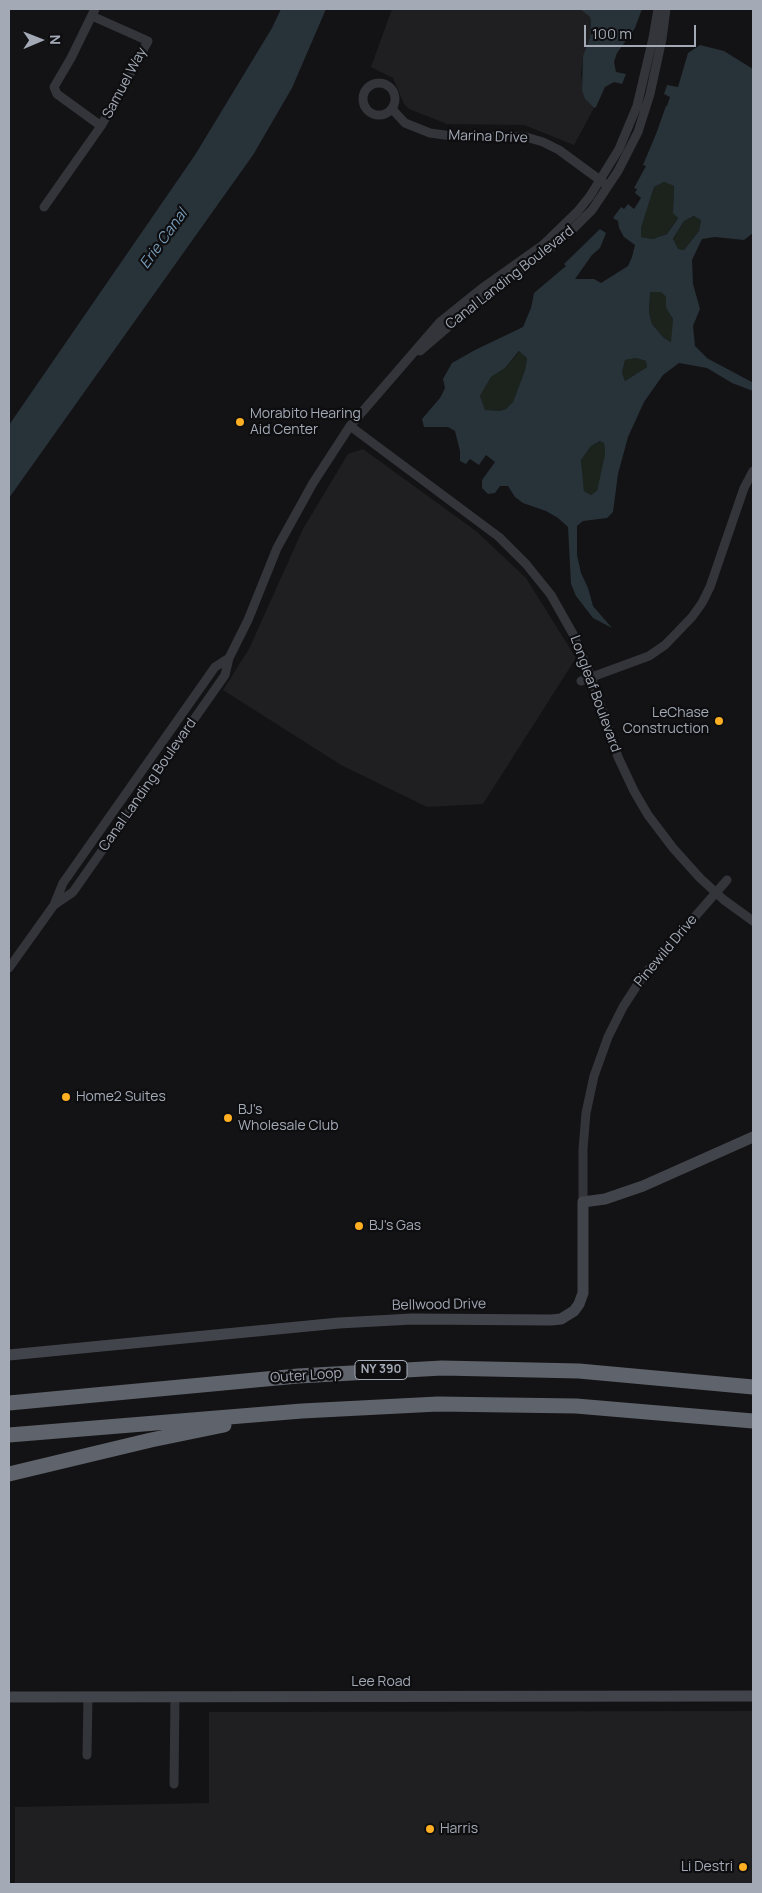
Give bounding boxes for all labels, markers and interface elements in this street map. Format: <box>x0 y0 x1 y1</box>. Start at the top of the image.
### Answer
north arrow <box>15 15 65 65</box>
scale bar <box>587 15 700 47</box>
text: 100 m <box>592 23 632 44</box>
text: N <box>46 35 65 45</box>
street label: Samuel Way <box>99 45 151 121</box>
street label: Marina Drive <box>448 127 528 147</box>
water label: Erie Canal <box>136 206 192 272</box>
street label: Canal Landing Boulevard <box>443 223 577 333</box>
place label: Morabito Hearing Aid Center <box>250 406 361 438</box>
marker: Morabito Hearing Aid Center <box>234 416 246 428</box>
street label: Longleaf Boulevard <box>566 633 624 755</box>
place label: LeChase Construction <box>623 705 709 738</box>
street label: Canal Landing Boulevard <box>96 715 200 855</box>
marker: LeChase Construction <box>713 715 725 727</box>
street label: Pinewild Drive <box>631 912 701 990</box>
place label: Home2 Suites <box>76 1089 166 1105</box>
marker: Home2 Suites <box>60 1091 72 1103</box>
place label: BJ's Wholesale Club <box>238 1102 338 1134</box>
marker: BJ's Wholesale Club <box>222 1112 234 1124</box>
place label: BJ's Gas <box>369 1218 421 1234</box>
marker: BJ's Gas <box>353 1220 365 1232</box>
street label: Bellwood Drive <box>392 1296 486 1314</box>
road number: NY 390 <box>355 1360 407 1380</box>
street label: Outer Loop <box>270 1365 342 1387</box>
street label: Lee Road <box>351 1674 411 1690</box>
place label: Harris <box>440 1821 478 1837</box>
marker: Harris <box>424 1823 436 1835</box>
place label: Li Destri <box>681 1859 733 1875</box>
marker: Li Destri <box>737 1861 749 1873</box>

